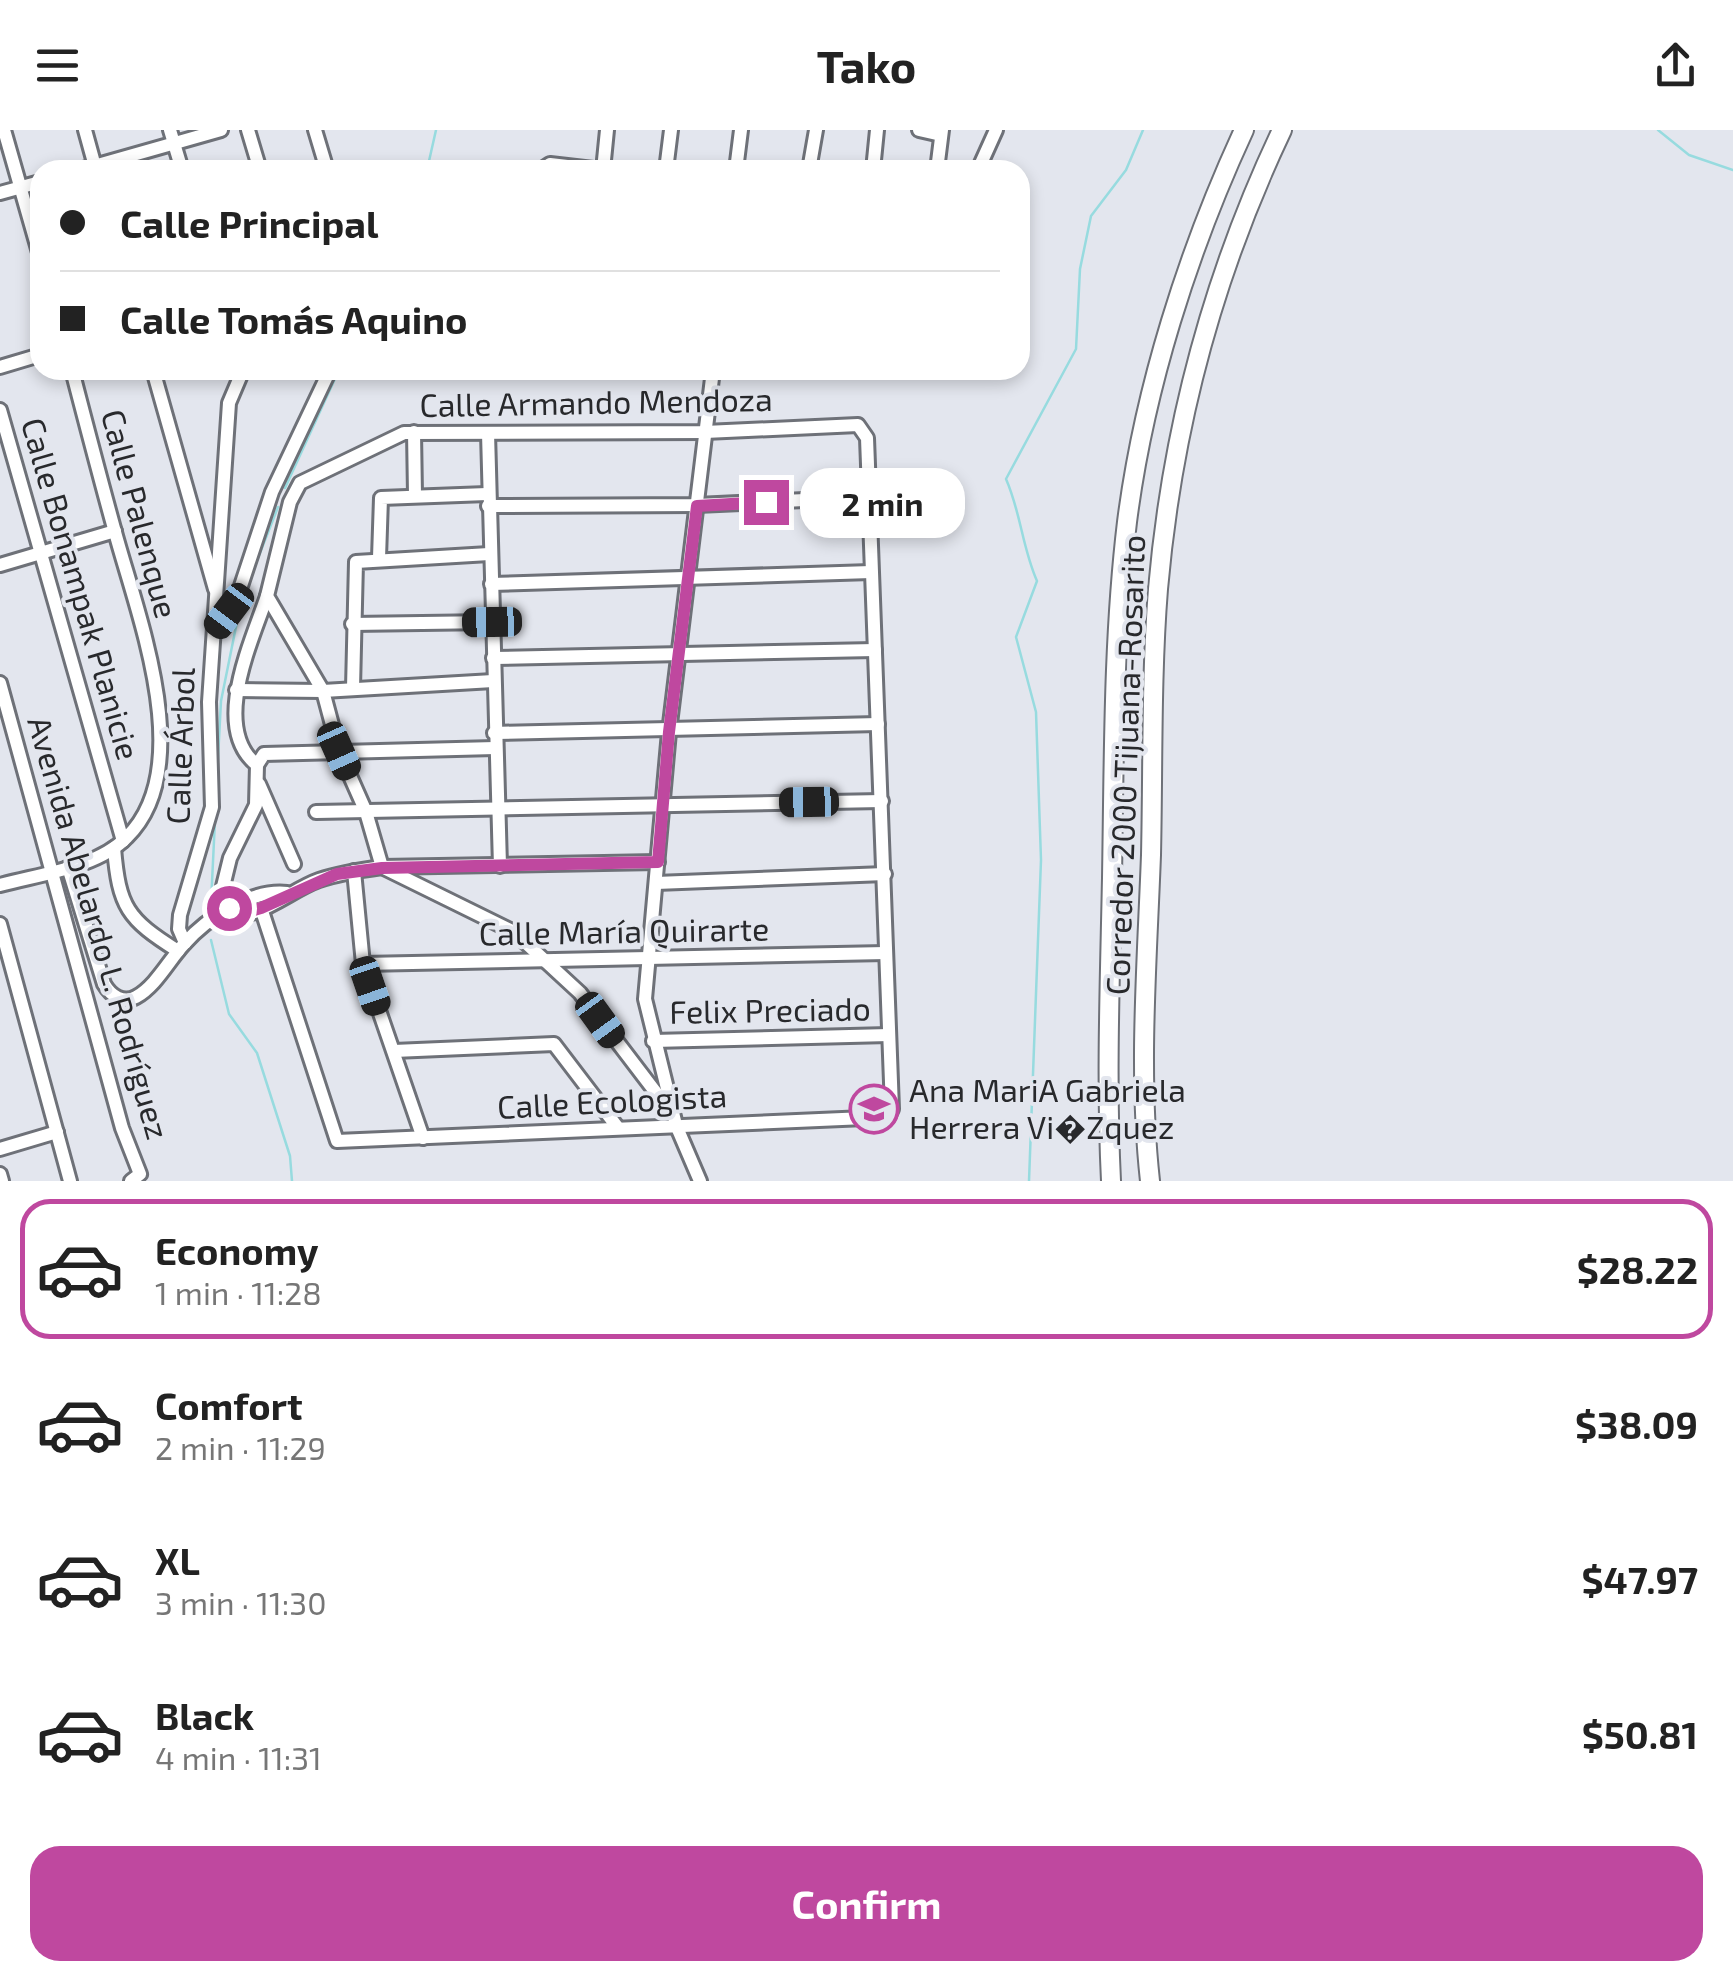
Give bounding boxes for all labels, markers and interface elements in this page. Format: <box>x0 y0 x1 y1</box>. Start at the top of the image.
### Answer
icon: menu <box>30 38 85 93</box>
text: Tako <box>817 38 916 92</box>
icon: share <box>1648 38 1703 93</box>
text: Calle Principal <box>120 200 378 246</box>
text: Calle Tomás Aquino <box>120 296 468 342</box>
street label: Calle Armando Mendoza <box>419 379 773 423</box>
street label: Calle Palenque <box>95 405 187 622</box>
street label: Calle Bonampak Planicie <box>15 413 149 764</box>
callout: 2 min <box>801 467 966 537</box>
route end <box>744 480 789 525</box>
text: 2 min <box>842 484 923 522</box>
street label: Corredor 2000 Tijuana-Rosarito <box>1097 534 1152 996</box>
car <box>199 578 259 644</box>
car <box>462 606 522 638</box>
street label: Calle Árbol <box>157 666 201 825</box>
street label: Avenida Abelardo L. Rodríguez <box>21 712 179 1143</box>
car <box>313 717 365 785</box>
car <box>779 786 839 818</box>
route start <box>207 886 252 931</box>
street label: Calle María Quirarte <box>478 908 770 953</box>
car <box>346 953 394 1019</box>
car <box>570 987 630 1053</box>
street label: Felix Preciado <box>669 988 871 1030</box>
place label: Ana MariA Gabriela Herrera Vi�Zquez <box>909 1070 1186 1145</box>
street label: Calle Ecologista <box>496 1075 728 1125</box>
school or university icon: Ana MariA Gabriela Herrera Vi�Zquez <box>848 1083 900 1135</box>
icon: car <box>35 1224 125 1314</box>
text: Economy <box>155 1227 319 1273</box>
text: $28.22 <box>1577 1246 1698 1292</box>
text: 1 min · 11:28 <box>155 1273 322 1311</box>
icon: car <box>35 1379 125 1469</box>
text: Comfort <box>155 1382 303 1428</box>
text: $38.09 <box>1575 1401 1698 1447</box>
text: 2 min · 11:29 <box>155 1428 326 1466</box>
icon: car <box>35 1534 125 1624</box>
text: XL <box>155 1537 200 1583</box>
text: $47.97 <box>1582 1556 1698 1602</box>
text: 3 min · 11:30 <box>155 1583 326 1621</box>
icon: car <box>35 1689 125 1779</box>
text: Black <box>155 1692 254 1738</box>
text: $50.81 <box>1582 1711 1698 1757</box>
text: 4 min · 11:31 <box>155 1738 322 1776</box>
button: Confirm <box>30 1846 1703 1961</box>

